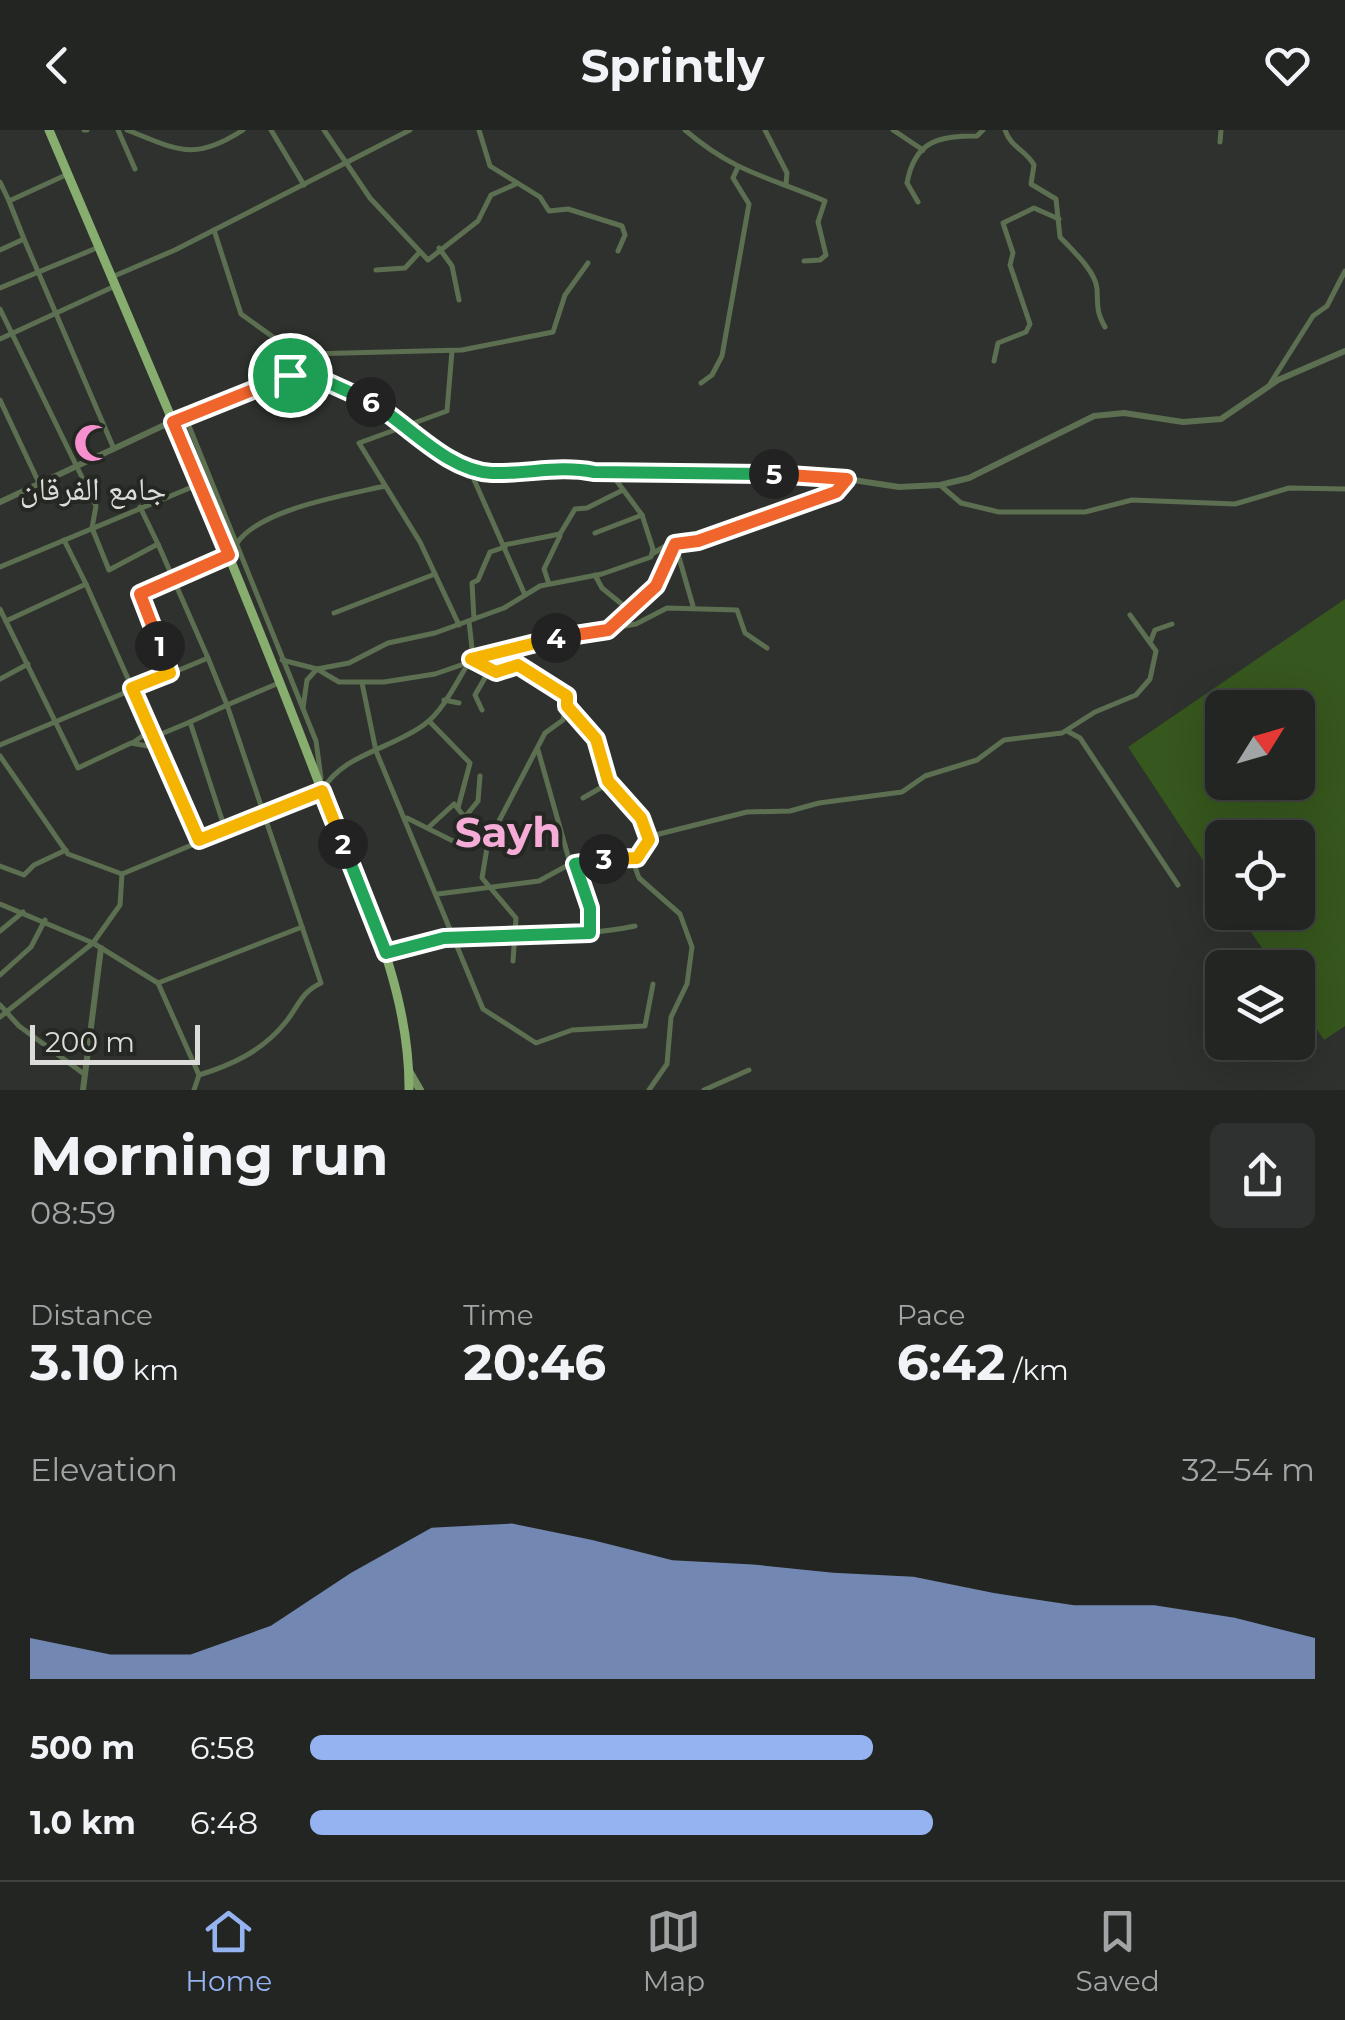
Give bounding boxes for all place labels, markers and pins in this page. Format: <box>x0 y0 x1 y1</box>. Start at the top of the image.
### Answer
pin <box>248 333 333 418</box>
pin: 6 <box>346 377 396 427</box>
mosque icon: جامع الفرقان <box>72 422 114 464</box>
pin: 5 <box>749 449 799 499</box>
place label: جامع الفرقان <box>20 469 166 509</box>
pin: 4 <box>531 613 581 663</box>
pin: 1 <box>135 621 185 671</box>
pin: 2 <box>318 819 368 869</box>
pin: 3 <box>579 834 629 884</box>

